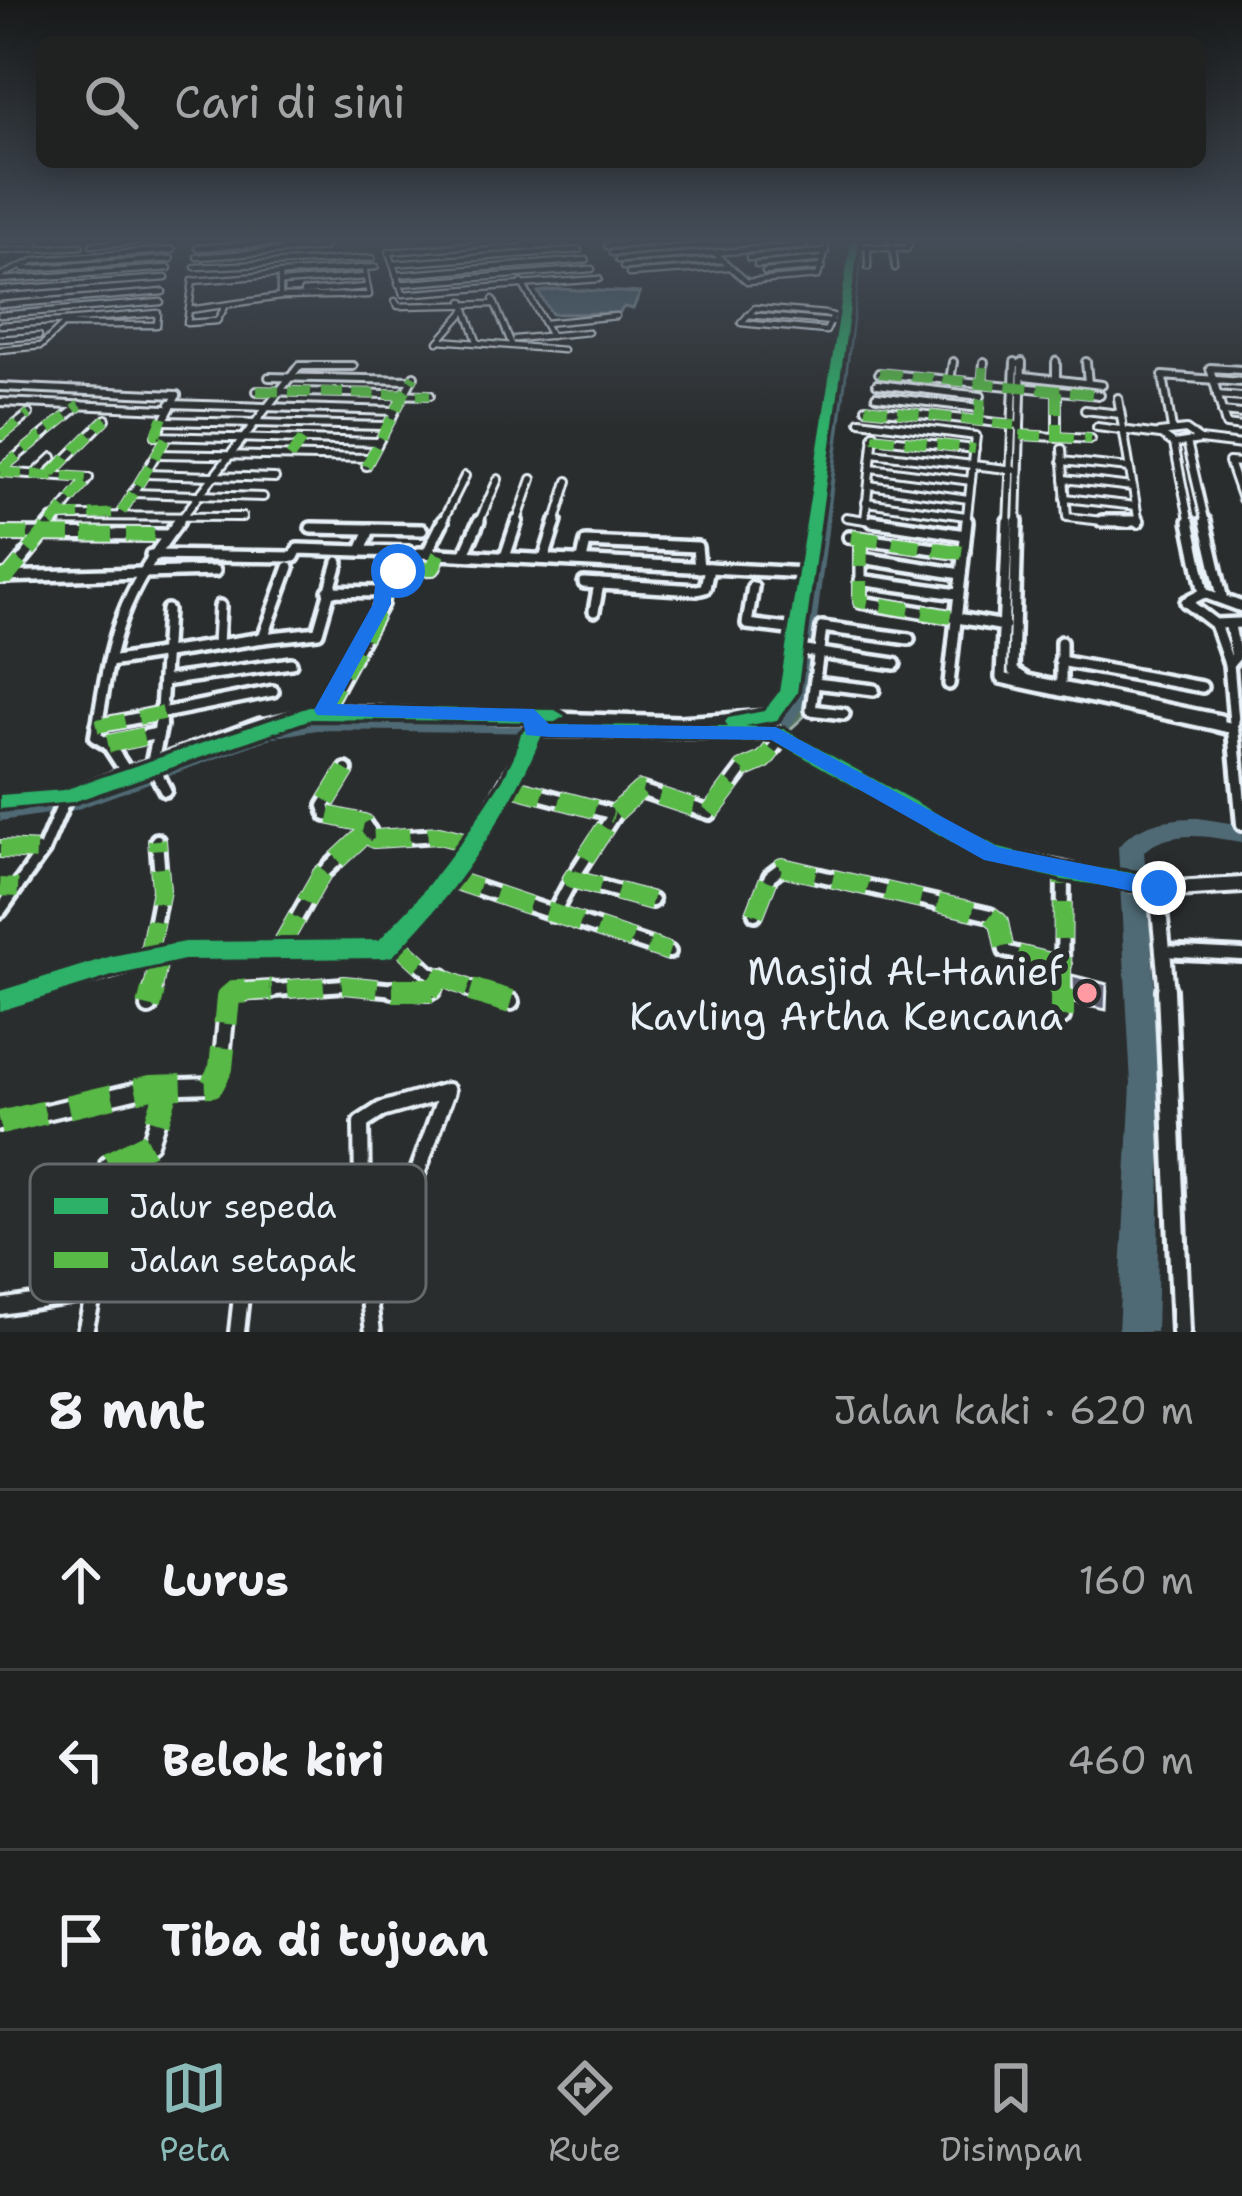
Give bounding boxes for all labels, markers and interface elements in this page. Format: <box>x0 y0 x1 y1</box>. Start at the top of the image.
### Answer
search box <box>36 36 1206 168</box>
icon: search <box>78 69 144 135</box>
text: Cari di sini <box>174 72 406 132</box>
route start <box>371 544 425 598</box>
route end <box>1132 861 1186 915</box>
place label: Masjid Al-Hanief Kavling Artha Kencana <box>629 945 1064 1042</box>
marker: Masjid Al-Hanief Kavling Artha Kencana <box>1074 980 1100 1006</box>
legend <box>30 1164 426 1302</box>
text: Jalur sepeda <box>129 1184 337 1229</box>
text: Jalan setapak <box>129 1238 357 1283</box>
text: 8 mnt <box>48 1376 206 1444</box>
text: Jalan kaki · 620 m <box>833 1384 1194 1436</box>
icon: ahead <box>48 1547 114 1613</box>
text: Lurus <box>162 1550 289 1610</box>
text: 160 m <box>1079 1554 1194 1606</box>
icon: left <box>48 1727 114 1793</box>
text: Belok kiri <box>162 1730 385 1790</box>
text: 460 m <box>1067 1734 1194 1786</box>
icon: arrive <box>48 1907 114 1973</box>
text: Tiba di tujuan <box>162 1910 489 1970</box>
tab: Peta <box>159 2055 230 2172</box>
tab: Rute <box>548 2055 621 2172</box>
tab: Disimpan <box>940 2055 1083 2172</box>

